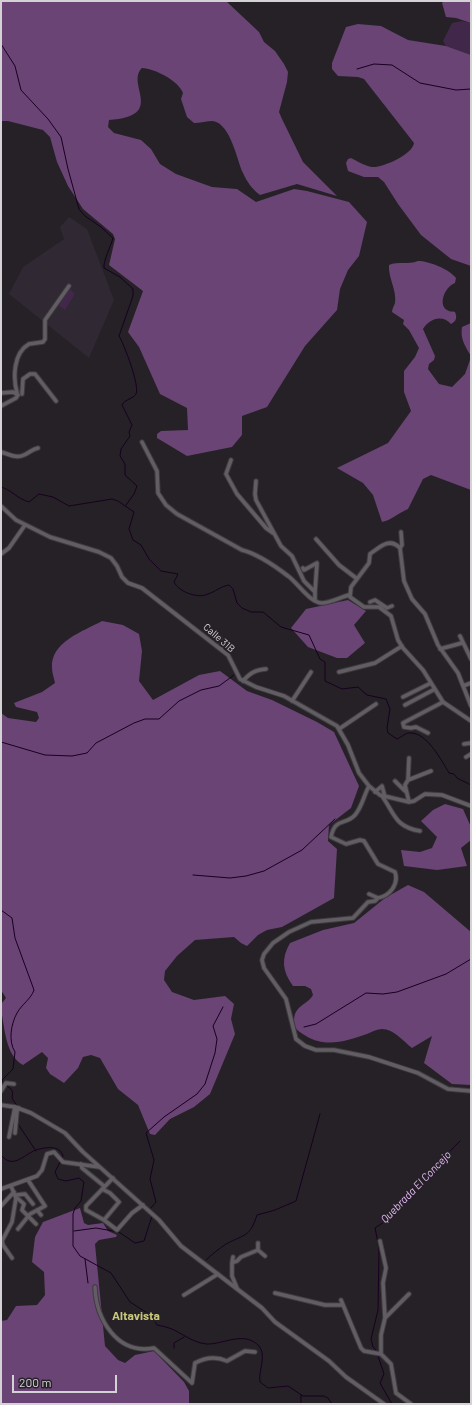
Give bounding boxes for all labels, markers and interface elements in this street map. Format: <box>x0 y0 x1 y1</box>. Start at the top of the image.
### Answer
street label: Calle 31B <box>201 621 237 655</box>
water label: Quebrada El Concejo <box>378 1148 454 1226</box>
district label: Altavista <box>112 1309 160 1323</box>
scale bar <box>14 1367 119 1393</box>
text: 200 m <box>19 1375 51 1389</box>

